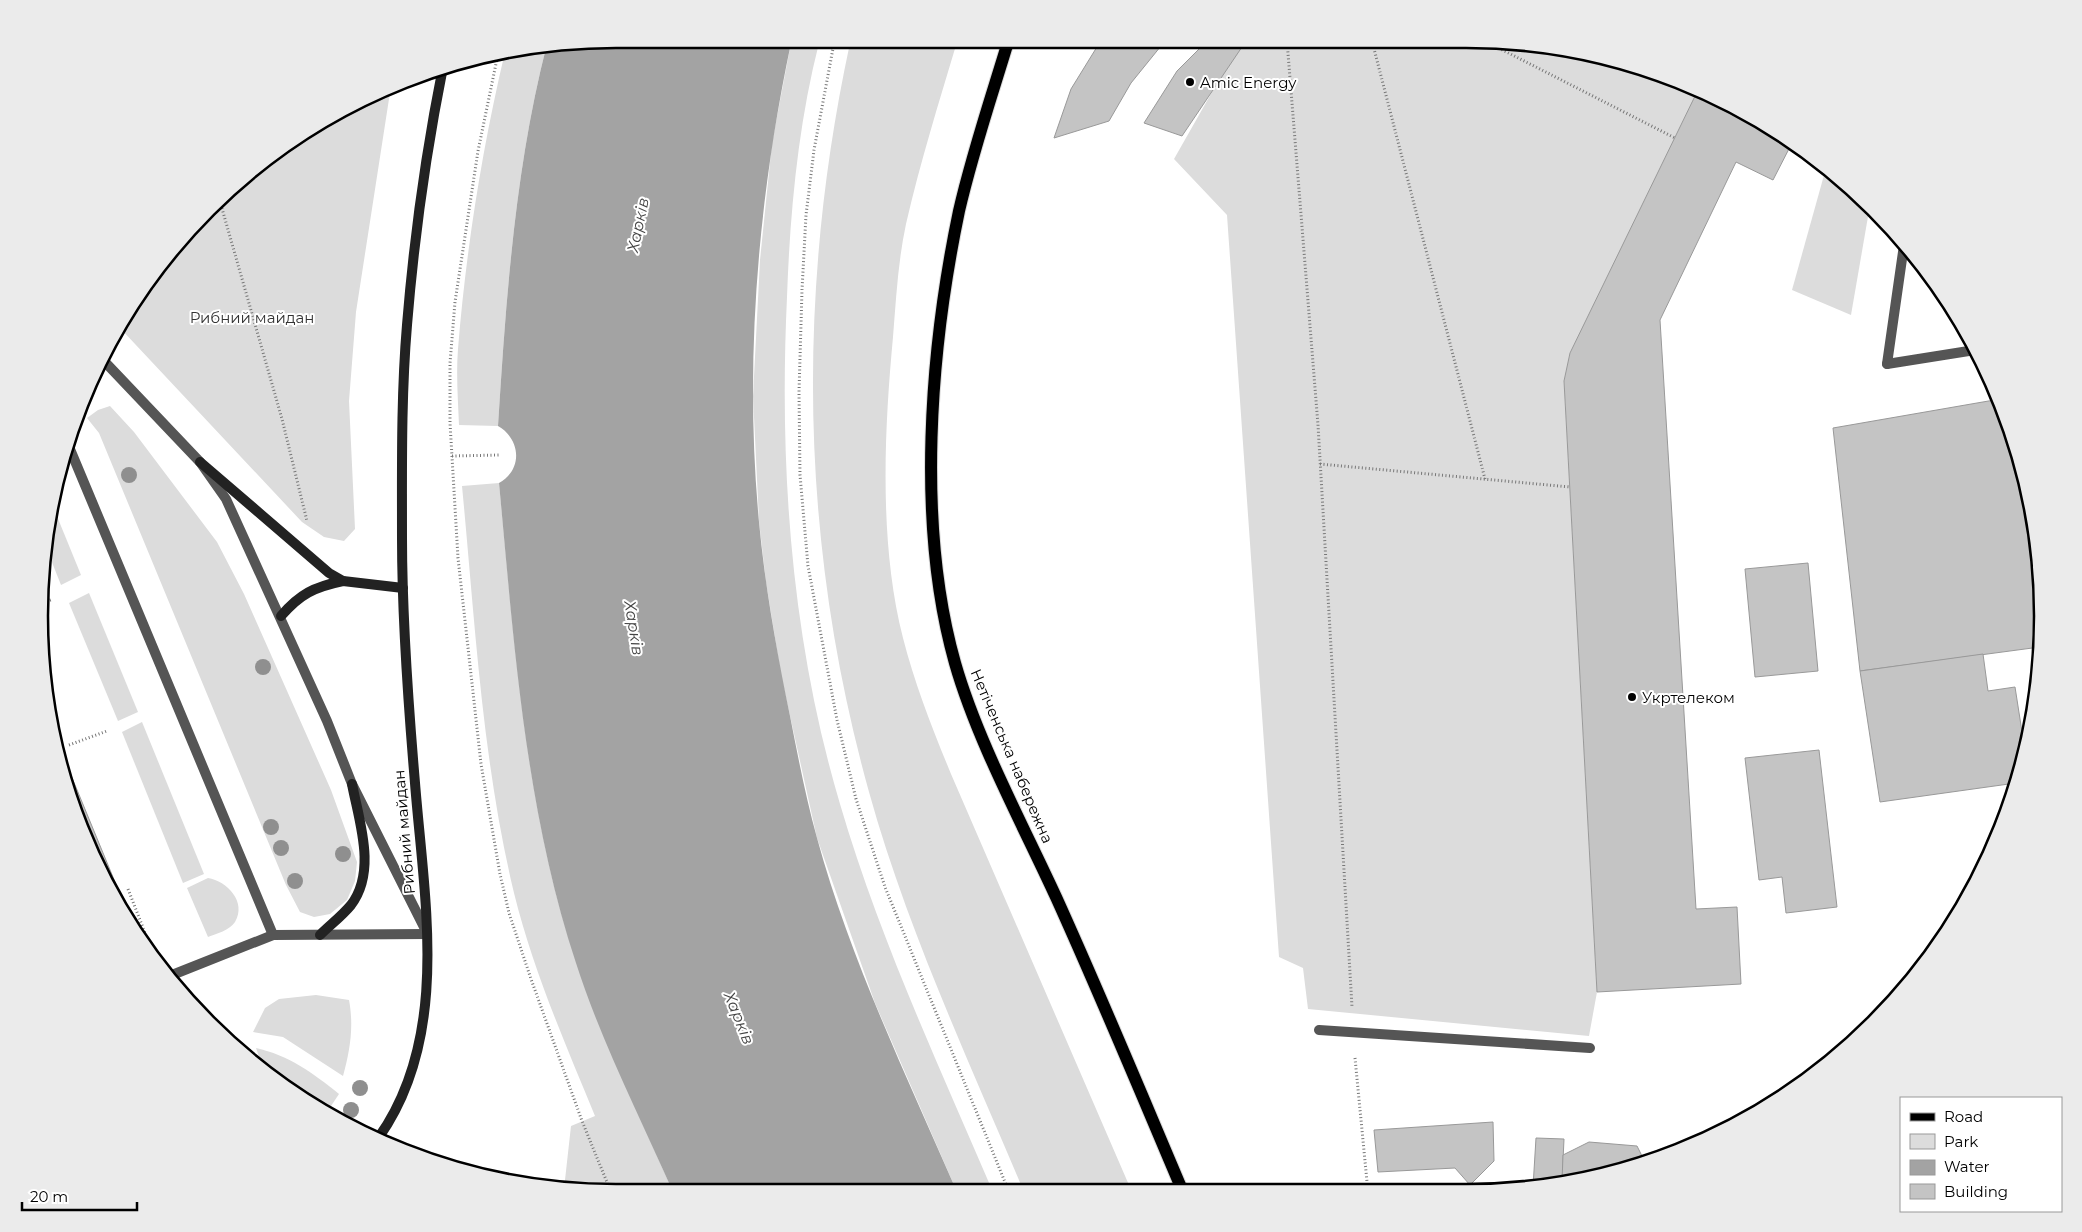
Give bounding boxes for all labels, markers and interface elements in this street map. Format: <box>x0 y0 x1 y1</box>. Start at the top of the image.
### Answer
place label: Amic Energy <box>1200 73 1297 92</box>
marker: Amic Energy <box>1184 76 1196 88</box>
water label: Харків <box>623 196 653 255</box>
park label: Рибний майдан <box>190 308 314 327</box>
water label: Харків <box>620 598 648 657</box>
street label: Нетіченська набережна <box>967 666 1057 846</box>
place label: Укртелеком <box>1642 688 1735 707</box>
marker: Укртелеком <box>1626 691 1638 703</box>
street label: Рибний майдан <box>389 769 419 895</box>
water label: Харків <box>719 988 758 1047</box>
legend <box>1900 1097 2062 1212</box>
text: Road <box>1944 1107 1983 1126</box>
text: Park <box>1944 1132 1978 1151</box>
text: Water <box>1944 1157 1990 1176</box>
scale bar <box>22 1180 138 1212</box>
text: Building <box>1944 1182 2008 1201</box>
text: 20 m <box>30 1187 68 1206</box>

